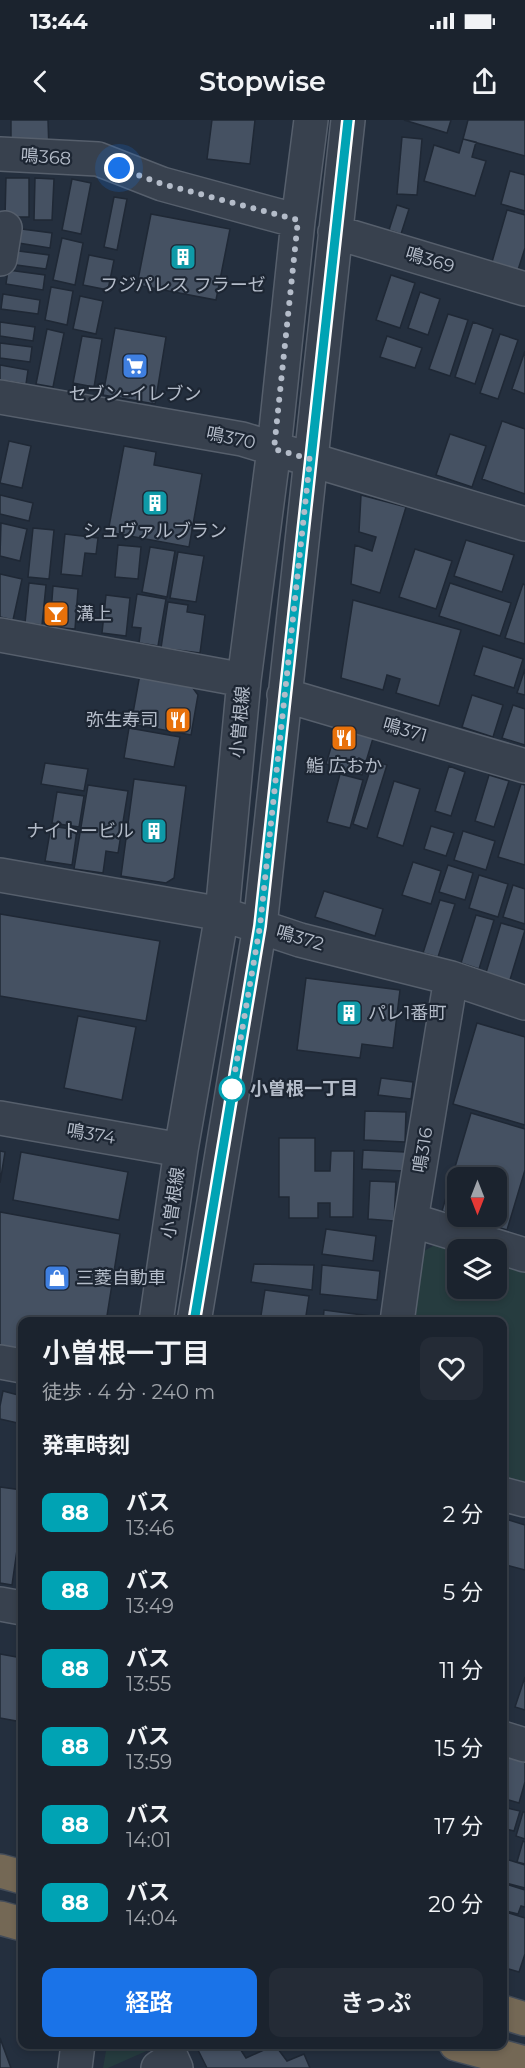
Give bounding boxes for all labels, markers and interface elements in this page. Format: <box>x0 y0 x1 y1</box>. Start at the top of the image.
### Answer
text: 13:44 <box>30 8 88 35</box>
icon: back <box>24 65 57 98</box>
text: Stopwise <box>199 65 326 98</box>
icon: share <box>468 65 501 98</box>
street label: 鳴368 <box>20 144 72 170</box>
your location <box>104 153 134 183</box>
building icon: フジパレス フラーゼ <box>168 242 198 272</box>
street label: 鳴369 <box>403 242 457 278</box>
place label: フジパレス フラーゼ <box>100 274 266 296</box>
supermarket icon: セブン-イレブン <box>120 351 150 381</box>
place label: セブン-イレブン <box>69 383 201 405</box>
street label: 鳴370 <box>204 422 258 454</box>
building icon: シュヴァルブラン <box>140 488 170 518</box>
place label: シュヴァルブラン <box>83 520 227 542</box>
bar icon: 溝上 <box>41 599 71 629</box>
place label: 溝上 <box>76 603 112 625</box>
street label: 小曽根線 <box>226 685 254 759</box>
restaurant icon: 弥生寿司 <box>163 705 193 735</box>
place label: 弥生寿司 <box>86 709 158 731</box>
street label: 鳴371 <box>380 713 430 747</box>
restaurant icon: 鮨 広おか <box>329 723 359 753</box>
place label: 鮨 広おか <box>306 755 382 777</box>
building icon: ナイトービル <box>139 816 169 846</box>
place label: ナイトービル <box>26 820 134 842</box>
street label: 鳴372 <box>274 921 326 955</box>
building icon: パレ1番町 <box>334 998 364 1028</box>
place label: パレ1番町 <box>368 1002 447 1024</box>
marker: 小曽根一丁目 <box>219 1076 245 1102</box>
place label: 小曽根一丁目 <box>250 1078 358 1100</box>
street label: 鳴374 <box>65 1119 117 1149</box>
street label: 鳴316 <box>409 1126 437 1174</box>
street label: 小曽根線 <box>157 1166 189 1240</box>
north arrow <box>447 1167 507 1227</box>
map controls <box>447 1167 507 1299</box>
button: layers <box>447 1239 507 1299</box>
shop icon: 三菱自動車 <box>42 1263 72 1293</box>
place label: 三菱自動車 <box>76 1267 166 1289</box>
text: 小曽根一丁目 <box>42 1336 210 1370</box>
button: heart <box>420 1337 483 1400</box>
text: 徒歩 · 4 分 · 240 m <box>42 1380 215 1404</box>
text: 発車時刻 <box>42 1432 130 1459</box>
text: バス <box>126 1489 170 1516</box>
text: 88 <box>61 1500 89 1525</box>
text: 2 分 <box>443 1501 483 1528</box>
text: 13:46 <box>126 1516 174 1540</box>
text: バス <box>126 1567 170 1594</box>
text: 88 <box>61 1578 89 1603</box>
text: 5 分 <box>443 1579 483 1606</box>
text: 13:49 <box>126 1594 174 1618</box>
text: バス <box>126 1645 170 1672</box>
text: 88 <box>61 1656 89 1681</box>
text: 11 分 <box>439 1657 483 1684</box>
text: 13:55 <box>126 1672 171 1696</box>
text: バス <box>126 1723 170 1750</box>
text: 88 <box>61 1734 89 1759</box>
text: 15 分 <box>435 1735 483 1762</box>
text: 13:59 <box>126 1750 172 1774</box>
text: バス <box>126 1801 170 1828</box>
text: 88 <box>61 1812 89 1837</box>
text: 17 分 <box>434 1813 483 1840</box>
text: 14:01 <box>126 1828 171 1852</box>
text: バス <box>126 1879 170 1906</box>
text: 88 <box>61 1890 89 1915</box>
text: 20 分 <box>428 1891 483 1918</box>
text: 14:04 <box>126 1906 177 1930</box>
button: 経路 <box>42 1968 257 2037</box>
button: きっぷ <box>269 1968 483 2037</box>

